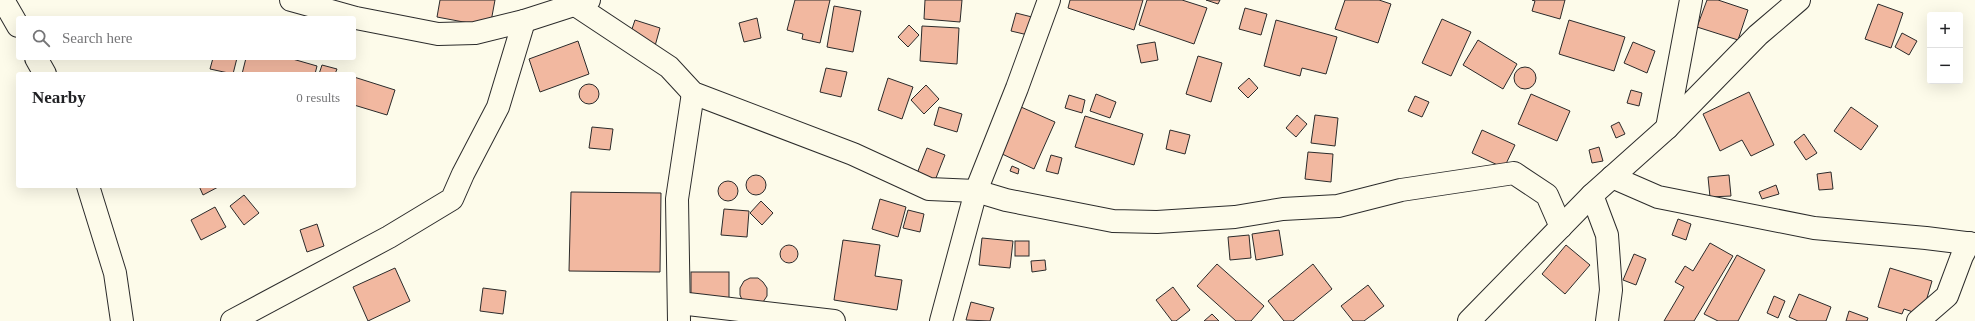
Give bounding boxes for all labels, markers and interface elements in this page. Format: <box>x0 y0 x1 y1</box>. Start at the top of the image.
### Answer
map controls <box>1927 12 1963 84</box>
button: + <box>1927 12 1963 48</box>
search box <box>16 16 356 60</box>
icon: search <box>30 27 52 49</box>
text: Search here <box>62 30 132 46</box>
button: − <box>1927 48 1963 84</box>
text: Nearby <box>32 88 86 107</box>
text: 0 results <box>296 90 340 105</box>

